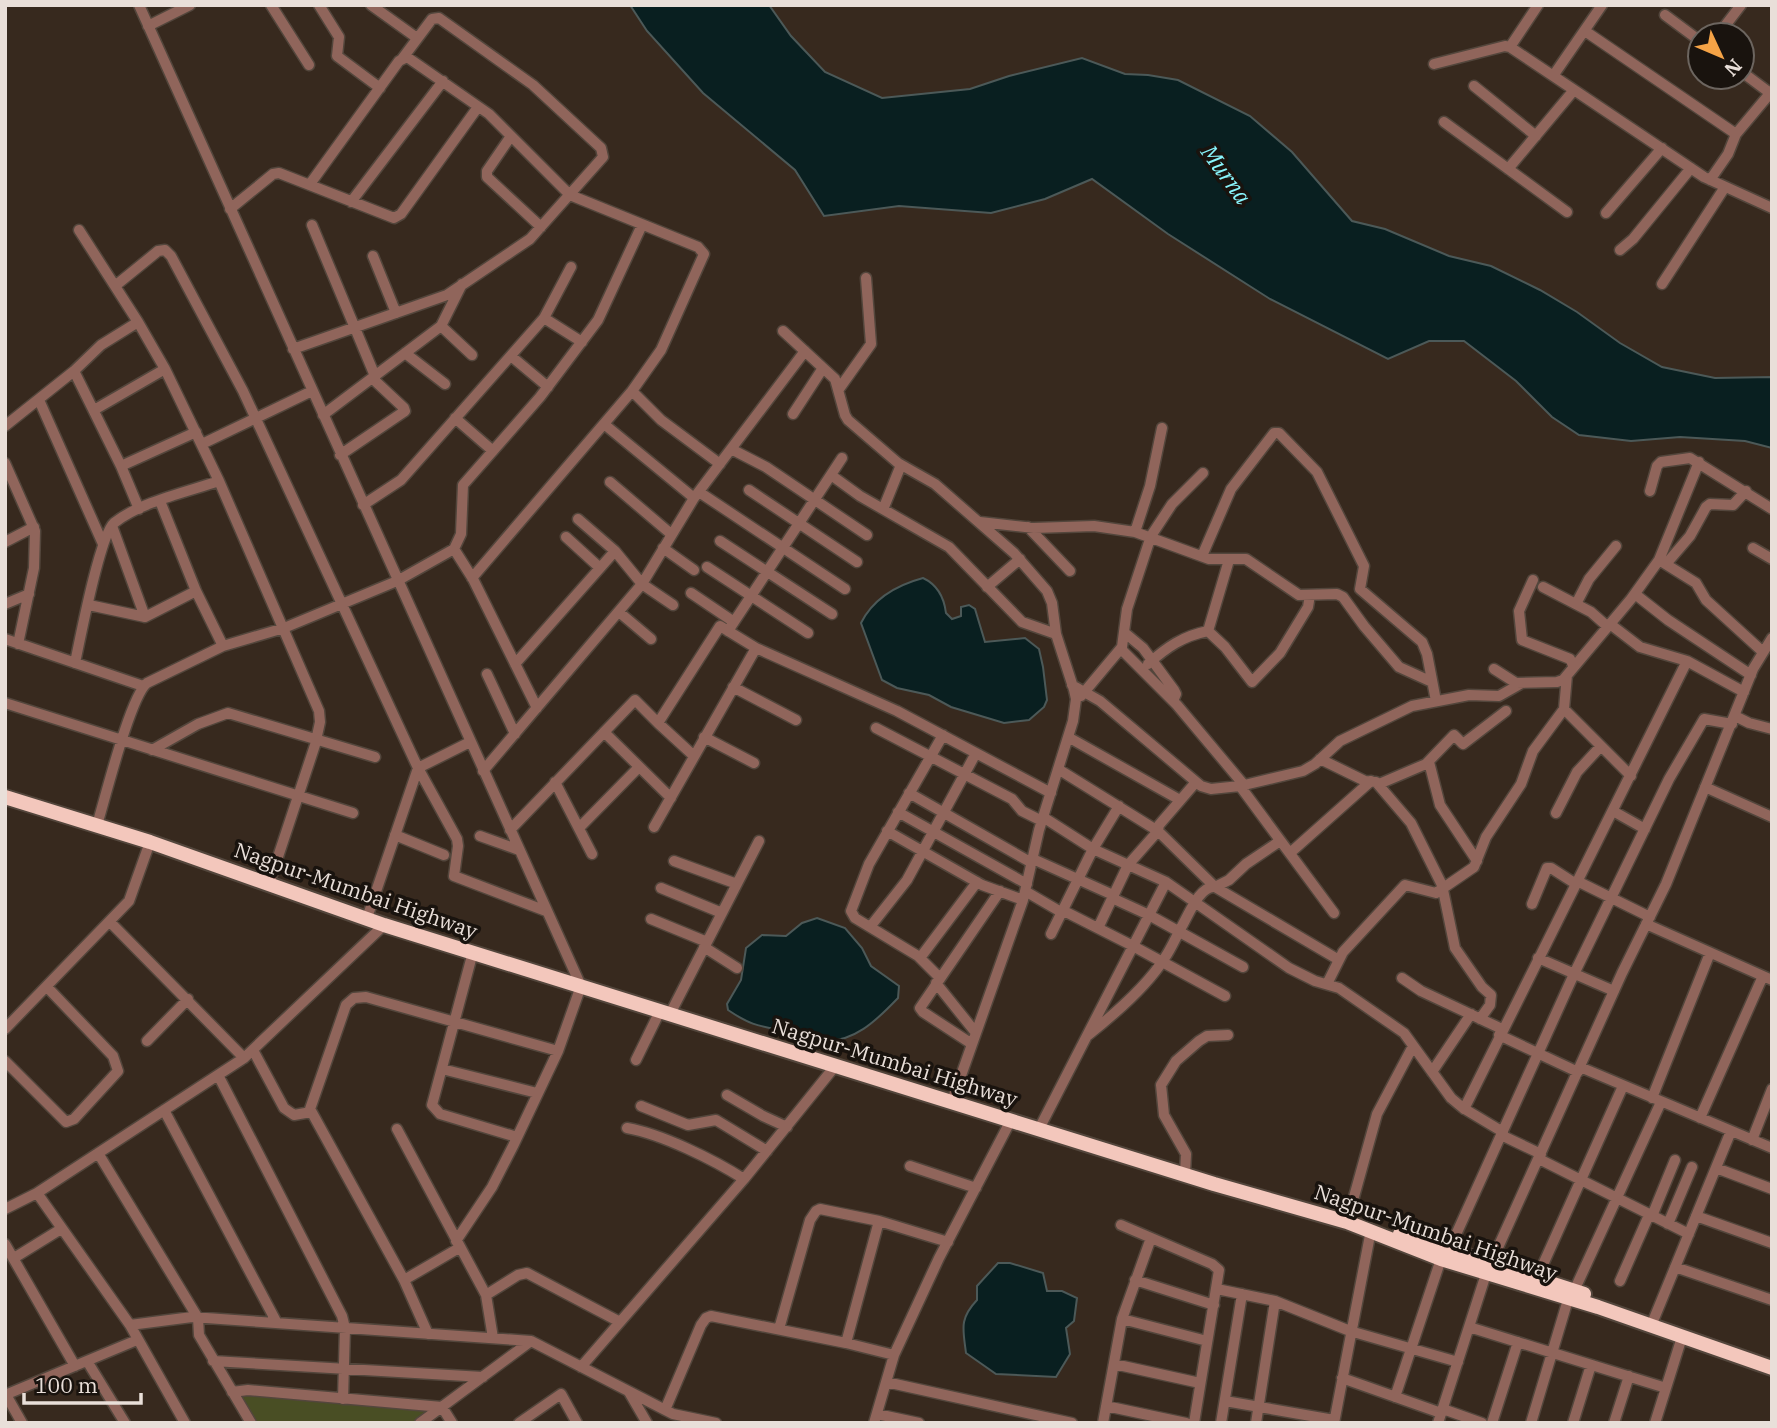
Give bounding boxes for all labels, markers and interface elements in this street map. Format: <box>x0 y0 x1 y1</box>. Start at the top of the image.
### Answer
north arrow <box>1686 21 1756 91</box>
text: N <box>1719 54 1747 82</box>
water label: Murna <box>1195 137 1259 210</box>
street label: Nagpur-Mumbai Highway <box>231 835 482 945</box>
street label: Nagpur-Mumbai Highway <box>769 1011 1022 1113</box>
street label: Nagpur-Mumbai Highway <box>1311 1177 1562 1287</box>
scale bar <box>24 1362 142 1406</box>
text: 100 m <box>35 1371 98 1399</box>

